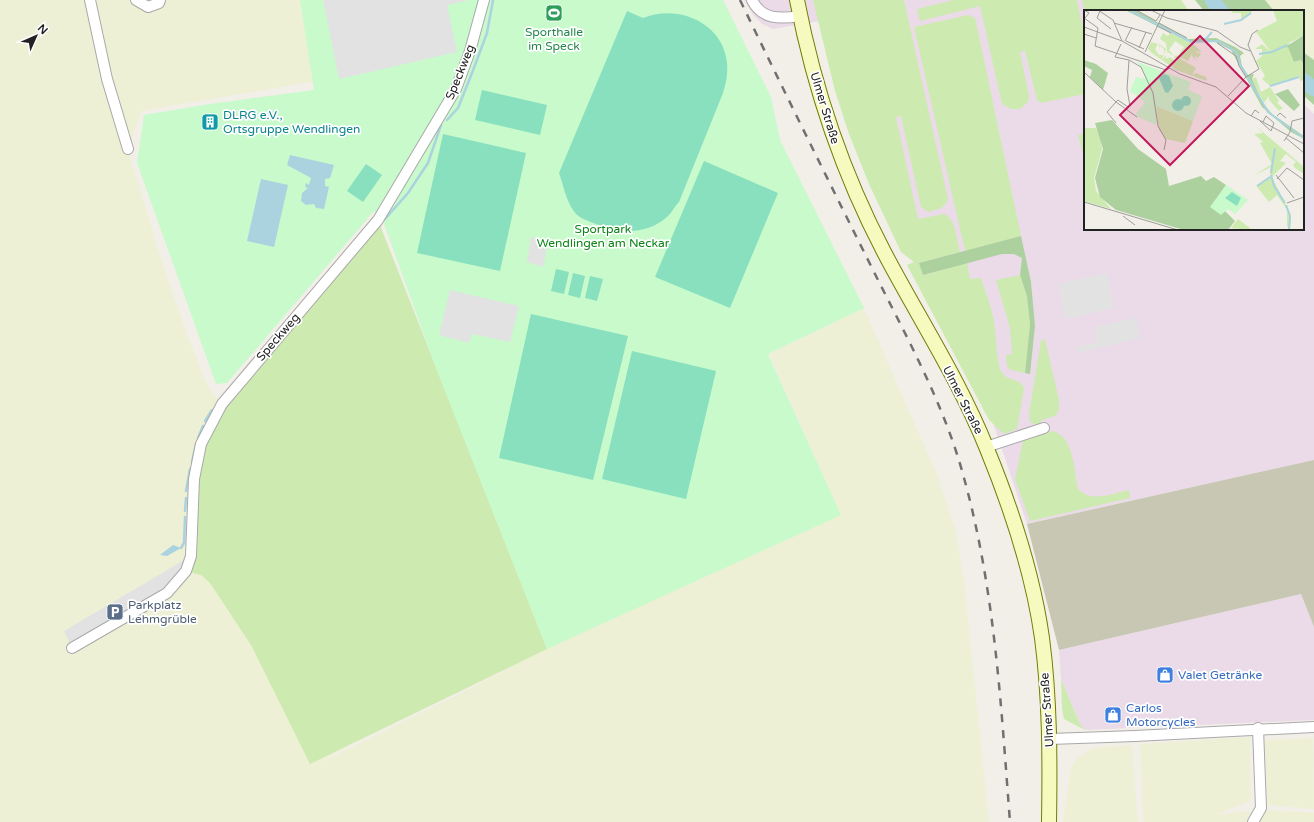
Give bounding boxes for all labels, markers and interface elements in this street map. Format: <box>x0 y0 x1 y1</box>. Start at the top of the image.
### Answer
sports icon: Sporthalle im Speck <box>544 3 564 23</box>
inset map <box>1084 10 1304 230</box>
north arrow <box>16 16 56 56</box>
text: N <box>35 22 50 37</box>
place label: Sporthalle im Speck <box>525 25 583 53</box>
street label: Speckweg <box>443 42 477 102</box>
street label: Ulmer Straße <box>807 70 843 146</box>
place label: DLRG e.V., Ortsgruppe Wendlingen <box>223 108 360 136</box>
building icon: DLRG e.V., Ortsgruppe Wendlingen <box>200 112 220 132</box>
park label: Sportpark Wendlingen am Neckar <box>537 222 670 250</box>
street label: Speckweg <box>254 310 302 364</box>
street label: Ulmer Straße <box>940 364 986 437</box>
place label: Parkplatz Lehmgrüble <box>128 598 197 626</box>
parking icon: Parkplatz Lehmgrüble <box>105 602 125 622</box>
shop icon: Valet Getränke <box>1155 665 1175 685</box>
place label: Valet Getränke <box>1178 668 1262 682</box>
street label: Ulmer Straße <box>1037 672 1057 748</box>
place label: Carlos Motorcycles <box>1126 701 1196 729</box>
shop icon: Carlos Motorcycles <box>1103 705 1123 725</box>

